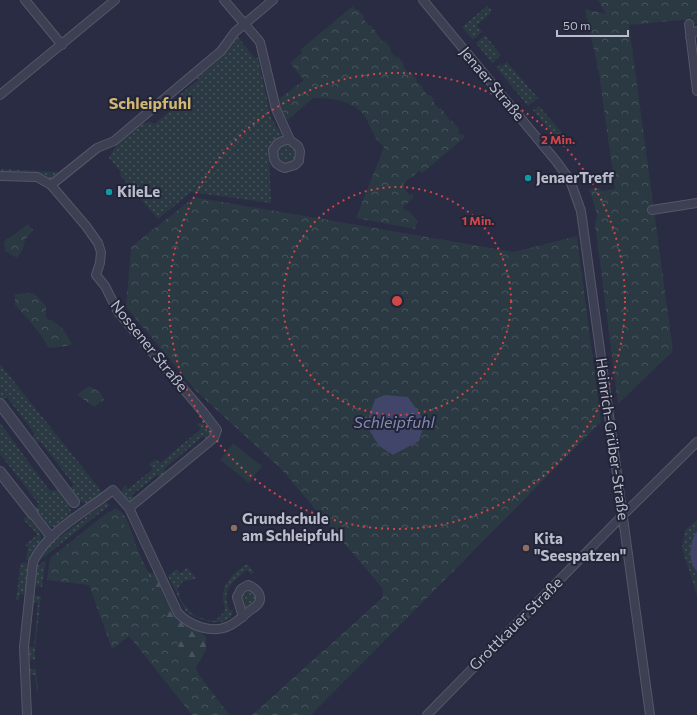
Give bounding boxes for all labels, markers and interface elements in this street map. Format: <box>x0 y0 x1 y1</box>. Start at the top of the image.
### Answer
scale bar <box>557 12 628 38</box>
text: 50 m <box>563 18 591 32</box>
street label: Jenaer Straße <box>457 43 529 124</box>
district label: Schleipfuhl <box>109 93 191 112</box>
text: 2 Min. <box>541 132 575 146</box>
place label: JenaerTreff <box>536 168 614 186</box>
marker: JenaerTreff <box>523 173 533 183</box>
place label: KileLe <box>117 182 160 200</box>
marker: KileLe <box>104 187 114 197</box>
text: 1 Min. <box>462 213 494 227</box>
centre of rings <box>390 294 404 308</box>
street label: Nossener Straße <box>107 296 192 395</box>
street label: Heinrich-Grüber-Straße <box>593 357 633 521</box>
water label: Schleipfuhl <box>354 412 435 431</box>
place label: Grundschule am Schleipfuhl <box>242 509 343 544</box>
marker: Grundschule am Schleipfuhl <box>229 523 239 533</box>
place label: Kita "Seespatzen" <box>534 529 626 564</box>
marker: Kita "Seespatzen" <box>521 543 531 553</box>
street label: Grottkauer Straße <box>465 573 566 674</box>

